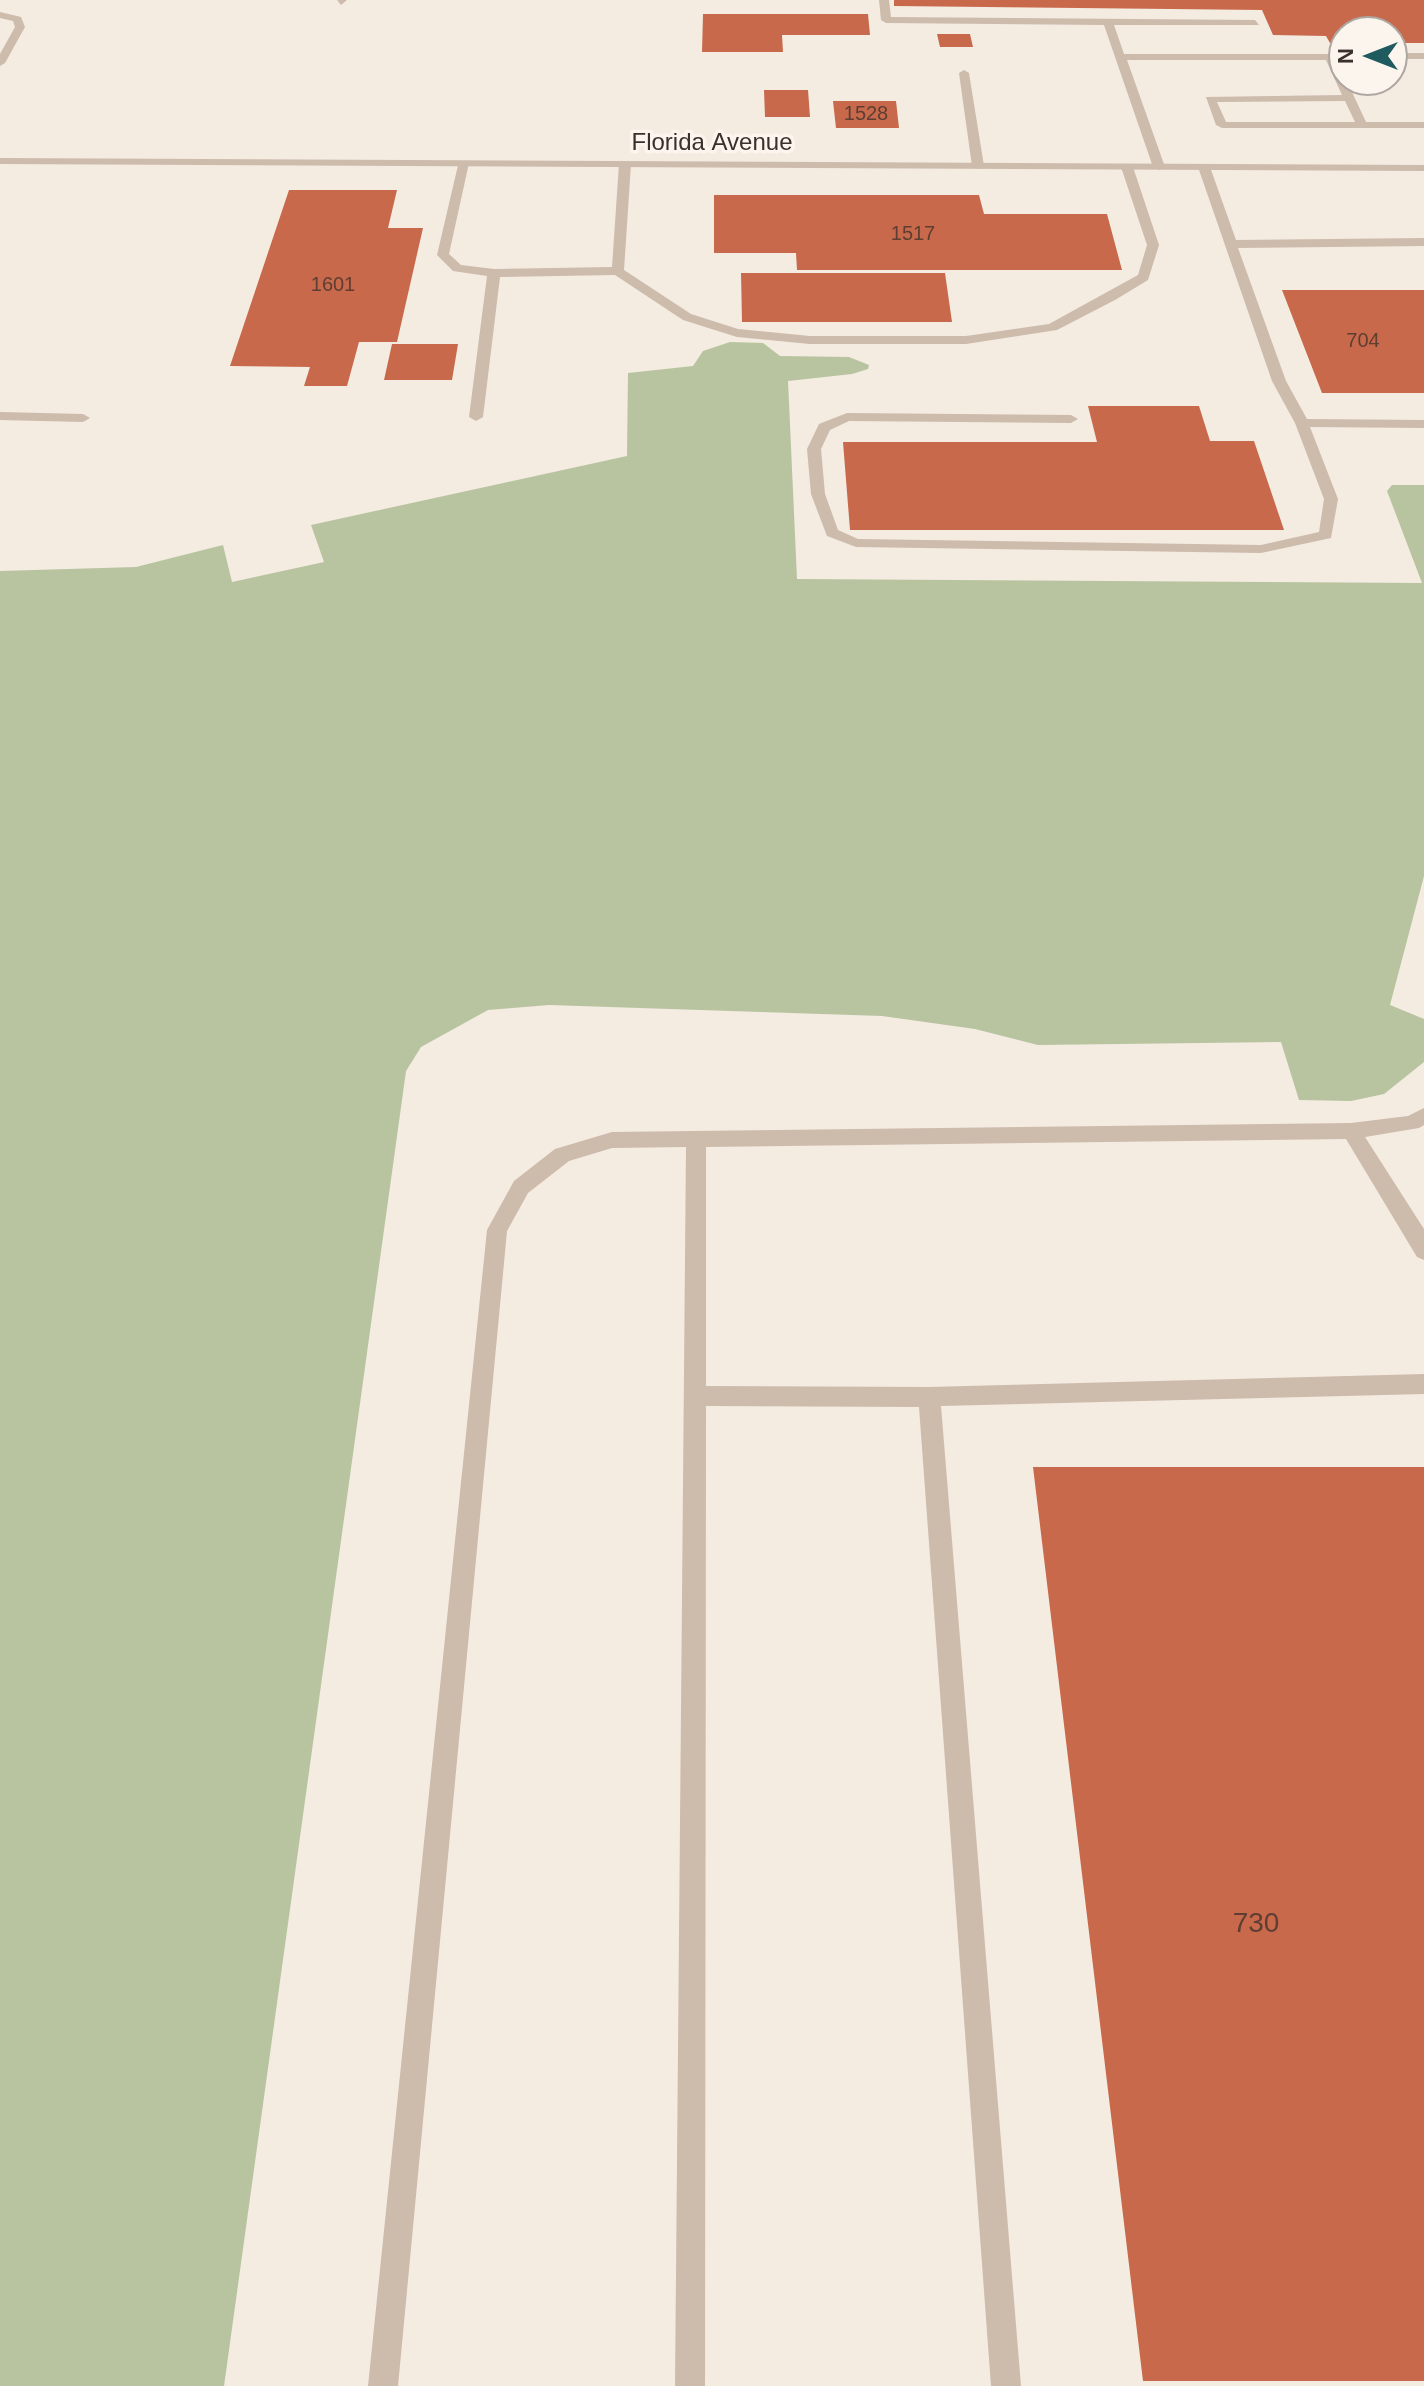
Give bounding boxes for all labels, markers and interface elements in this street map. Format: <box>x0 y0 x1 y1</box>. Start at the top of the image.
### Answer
north arrow <box>1328 16 1408 96</box>
text: N <box>1333 48 1358 64</box>
house number: 1528 <box>844 102 888 126</box>
street label: Florida Avenue <box>632 129 792 157</box>
house number: 1517 <box>891 222 935 246</box>
house number: 1601 <box>311 273 355 297</box>
house number: 704 <box>1346 329 1380 353</box>
house number: 730 <box>1233 1907 1279 1941</box>

